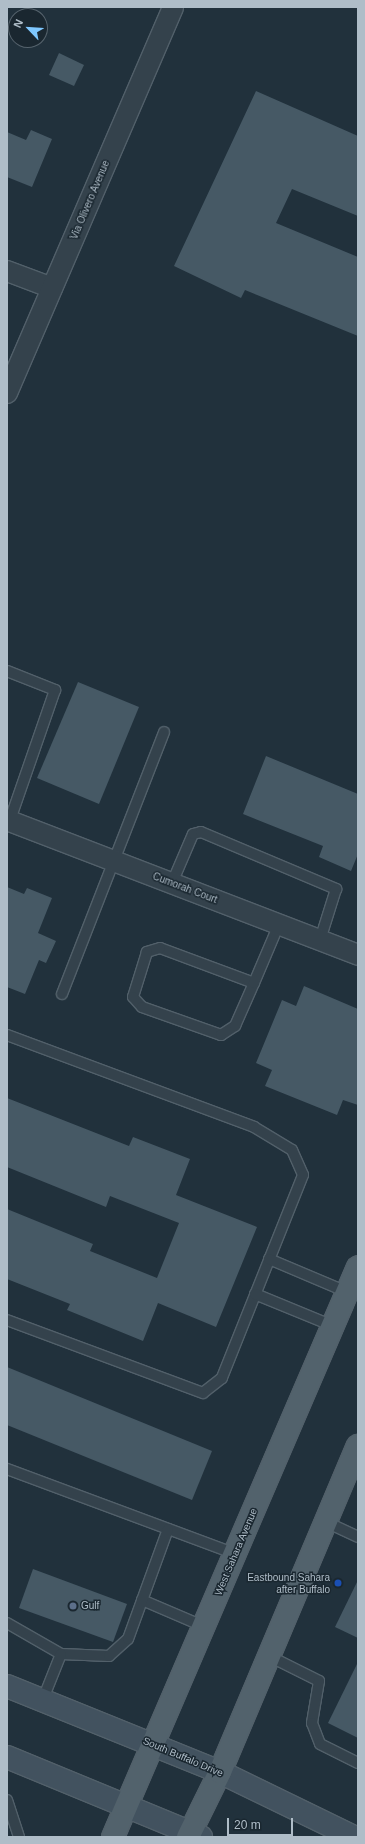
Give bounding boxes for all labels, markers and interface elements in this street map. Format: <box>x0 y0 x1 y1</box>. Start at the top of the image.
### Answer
north arrow <box>8 8 48 48</box>
text: N <box>11 17 25 29</box>
street label: Via Olivero Avenue <box>68 158 112 242</box>
street label: Cumorah Court <box>151 870 219 906</box>
street label: West Sahara Avenue <box>212 1506 260 1598</box>
place label: Eastbound Sahara after Buffalo <box>247 1571 330 1594</box>
marker: Eastbound Sahara after Buffalo <box>333 1578 343 1588</box>
place label: Gulf <box>81 1600 99 1612</box>
marker: Gulf <box>68 1601 78 1611</box>
street label: South Buffalo Drive <box>141 1735 225 1779</box>
scale bar <box>229 1810 295 1836</box>
text: 20 m <box>234 1818 261 1832</box>

